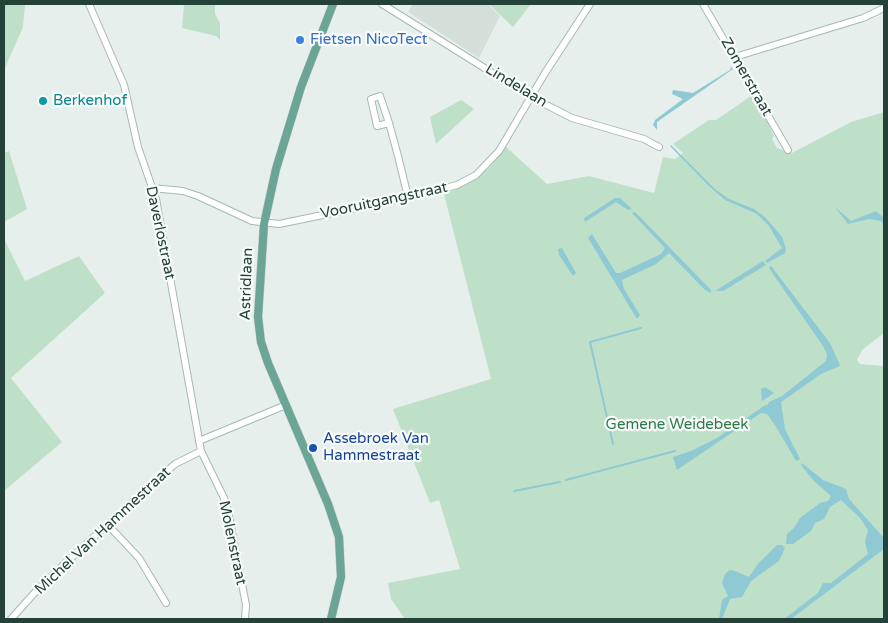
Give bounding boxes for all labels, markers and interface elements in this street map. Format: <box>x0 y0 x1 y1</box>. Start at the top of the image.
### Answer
place label: Fietsen NicoTect <box>310 31 427 49</box>
marker: Fietsen NicoTect <box>294 34 306 46</box>
street label: Zomerstraat <box>716 35 776 119</box>
street label: Lindelaan <box>482 60 550 112</box>
place label: Berkenhof <box>53 92 127 110</box>
marker: Berkenhof <box>37 95 49 107</box>
street label: Vooruitgangstraat <box>319 179 449 223</box>
street label: Daverlostraat <box>141 184 179 282</box>
street label: Astridlaan <box>237 247 257 321</box>
park label: Gemene Weidebeek <box>606 416 748 434</box>
place label: Assebroek Van Hammestraat <box>323 430 429 465</box>
marker: Assebroek Van Hammestraat <box>307 442 319 454</box>
street label: Michel Van Hammestraat <box>31 463 175 599</box>
street label: Molenstraat <box>214 499 250 587</box>

